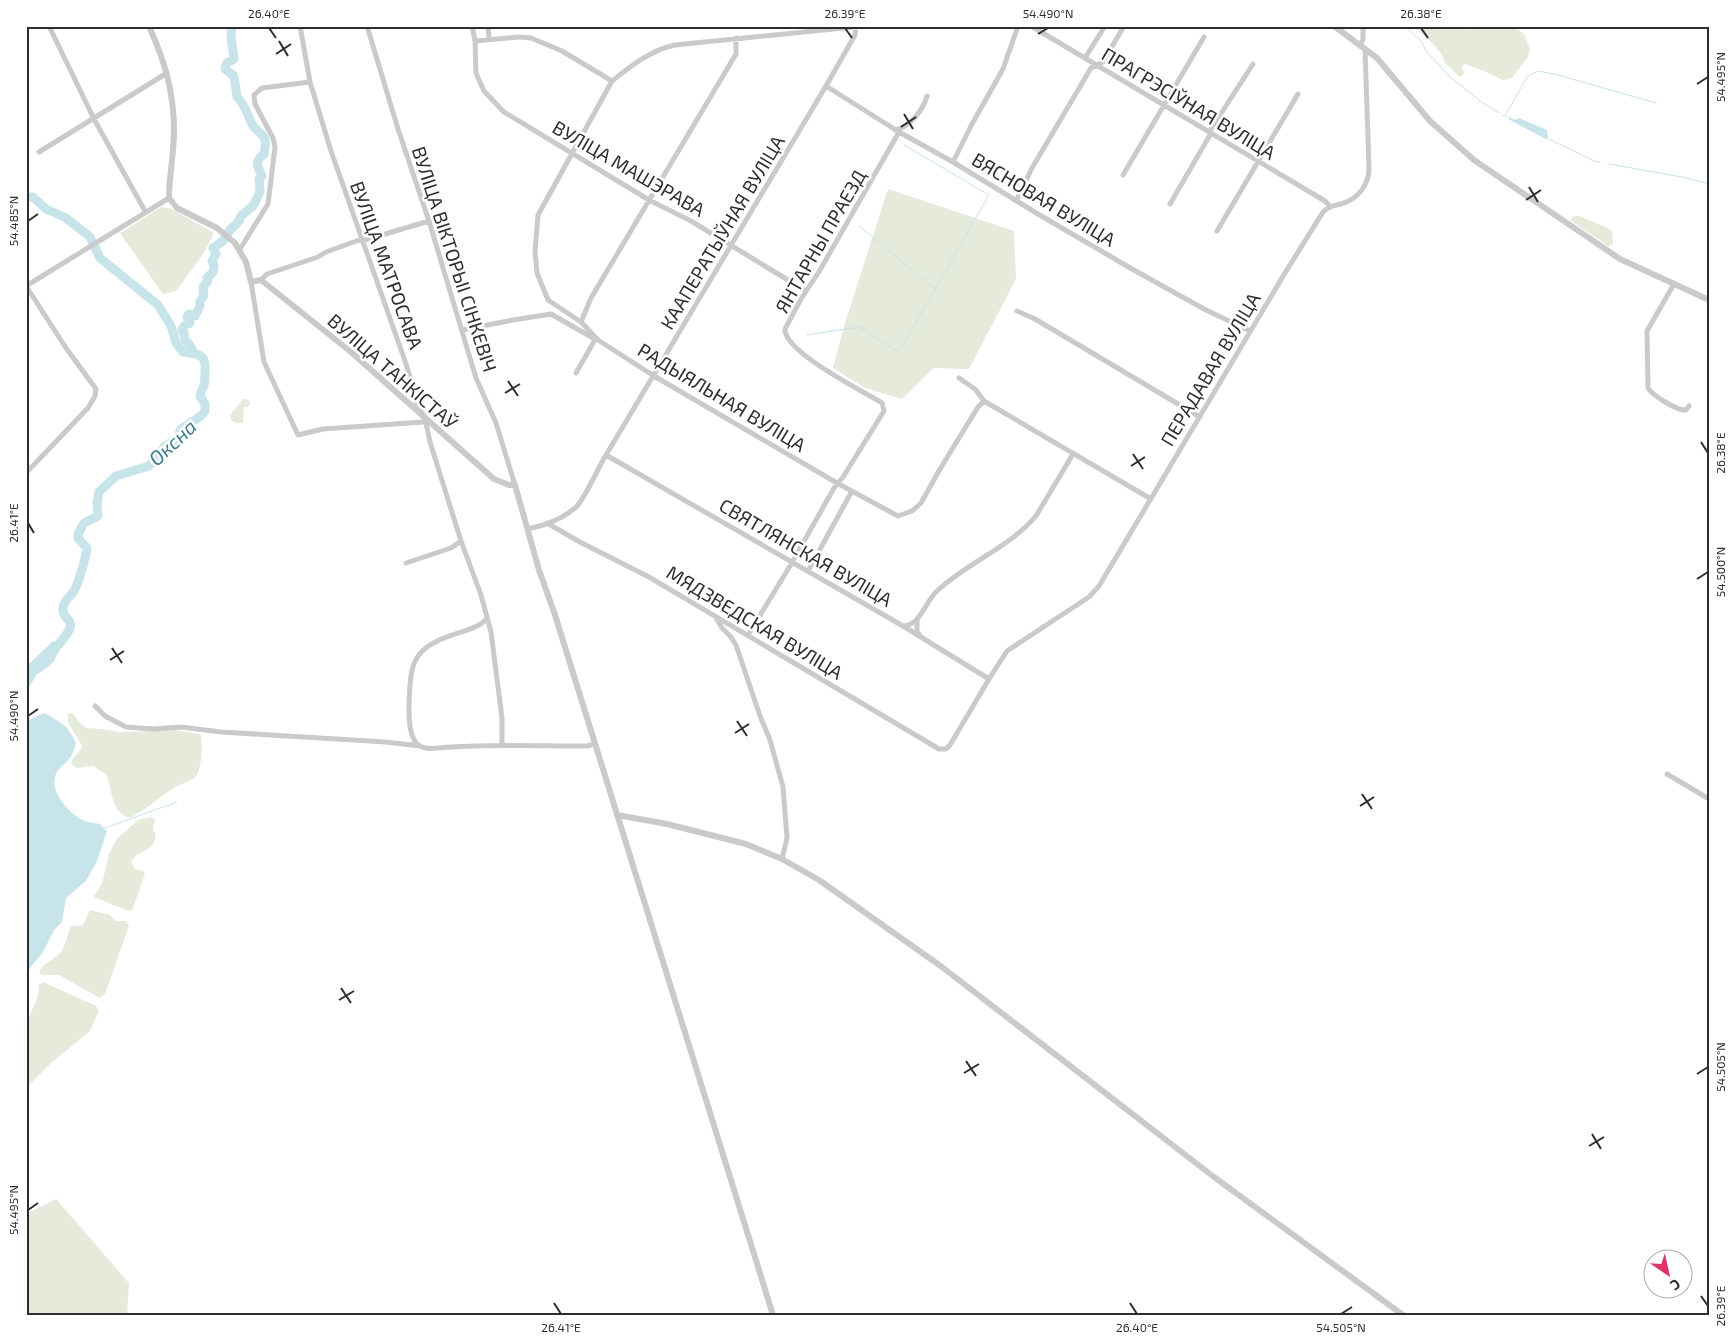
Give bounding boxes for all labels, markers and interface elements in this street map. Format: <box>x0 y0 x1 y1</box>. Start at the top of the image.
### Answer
text: 26.40°E <box>248 6 290 20</box>
text: 26.39°E <box>825 6 866 20</box>
text: 54.490°N <box>1023 6 1073 20</box>
text: 26.38°E <box>1400 6 1442 20</box>
street label: ПРАГРЭСІЎНАЯ ВУЛІЦА <box>1098 42 1280 164</box>
text: 54.495°N <box>1713 52 1727 102</box>
street label: ВУЛІЦА МАШЭРАВА <box>549 115 709 221</box>
street label: КААПЕРАТЫЎНАЯ ВУЛІЦА <box>655 131 789 333</box>
street label: ВУЛІЦА ВІКТОРЫІ СІНКЕВІЧ <box>408 143 502 375</box>
street label: ВЯСНОВАЯ ВУЛІЦА <box>968 147 1120 251</box>
street label: ЯНТАРНЫ ПРАЕЗД <box>770 165 870 317</box>
street label: ВУЛІЦА МАТРОСАВА <box>346 178 428 352</box>
text: 54.485°N <box>6 196 20 246</box>
street label: ПЕРАДАВАЯ ВУЛІЦА <box>1155 288 1265 450</box>
street label: ВУЛІЦА ТАНКІСТАЎ <box>323 308 463 434</box>
street label: РАДЫЯЛЬНАЯ ВУЛІЦА <box>634 338 810 456</box>
water label: Оксна <box>143 414 201 470</box>
text: 26.38°E <box>1713 432 1727 474</box>
street label: СВЯТЛЯНСКАЯ ВУЛІЦА <box>715 493 897 611</box>
text: 26.41°E <box>6 503 20 543</box>
text: 54.500°N <box>1713 547 1727 597</box>
street label: МЯДЗВЕДСКАЯ ВУЛІЦА <box>663 560 847 684</box>
text: 54.490°N <box>6 691 20 741</box>
text: 54.505°N <box>1713 1042 1727 1092</box>
text: 54.495°N <box>6 1185 20 1235</box>
north arrow <box>1642 1248 1692 1298</box>
text: С <box>1667 1276 1684 1295</box>
text: 26.39°E <box>1713 1285 1727 1326</box>
text: 26.41°E <box>541 1320 581 1334</box>
text: 26.40°E <box>1116 1320 1158 1334</box>
text: 54.505°N <box>1316 1320 1366 1334</box>

